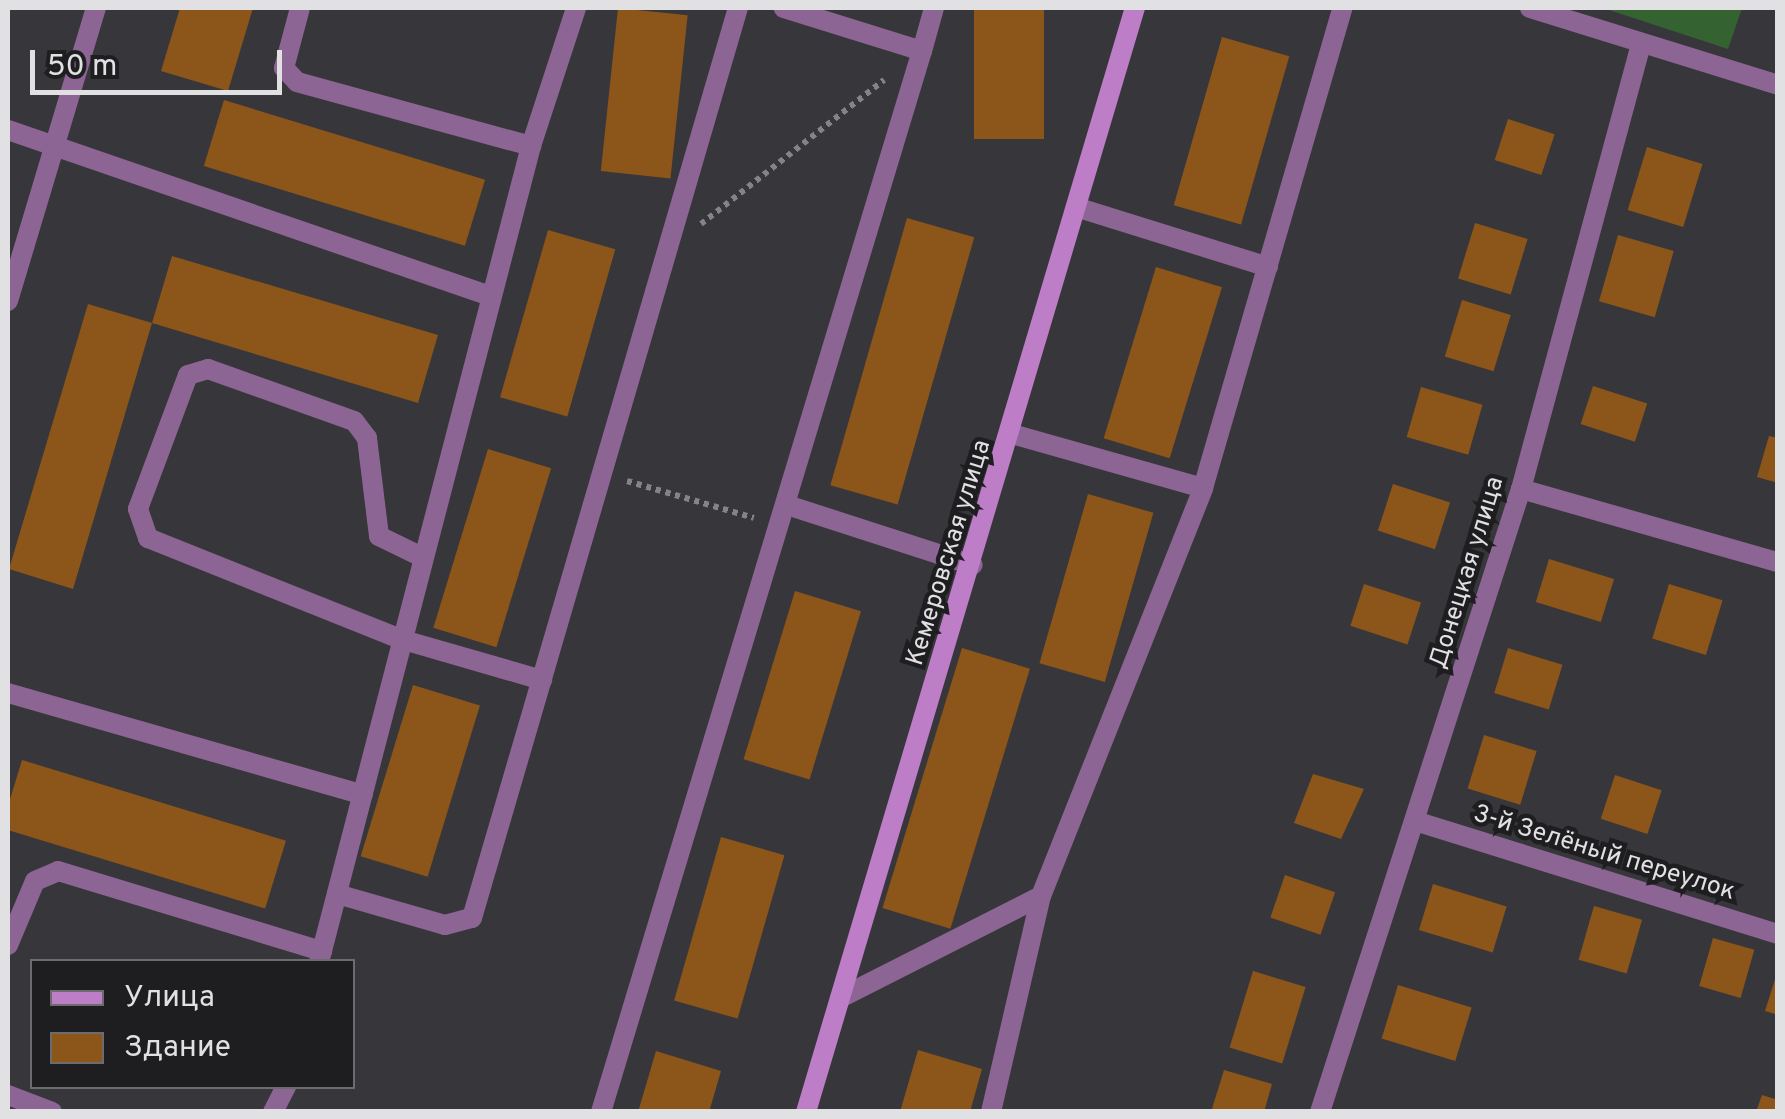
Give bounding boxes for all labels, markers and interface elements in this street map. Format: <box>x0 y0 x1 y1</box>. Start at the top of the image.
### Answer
scale bar <box>35 30 288 92</box>
text: 50 m <box>47 49 117 86</box>
street label: Кемеровская улица <box>901 437 999 669</box>
street label: Донецкая улица <box>1425 473 1511 673</box>
street label: 3-й Зелёный переулок <box>1470 800 1738 908</box>
legend <box>30 959 355 1089</box>
text: Улица <box>124 980 215 1017</box>
text: Здание <box>124 1030 231 1067</box>

